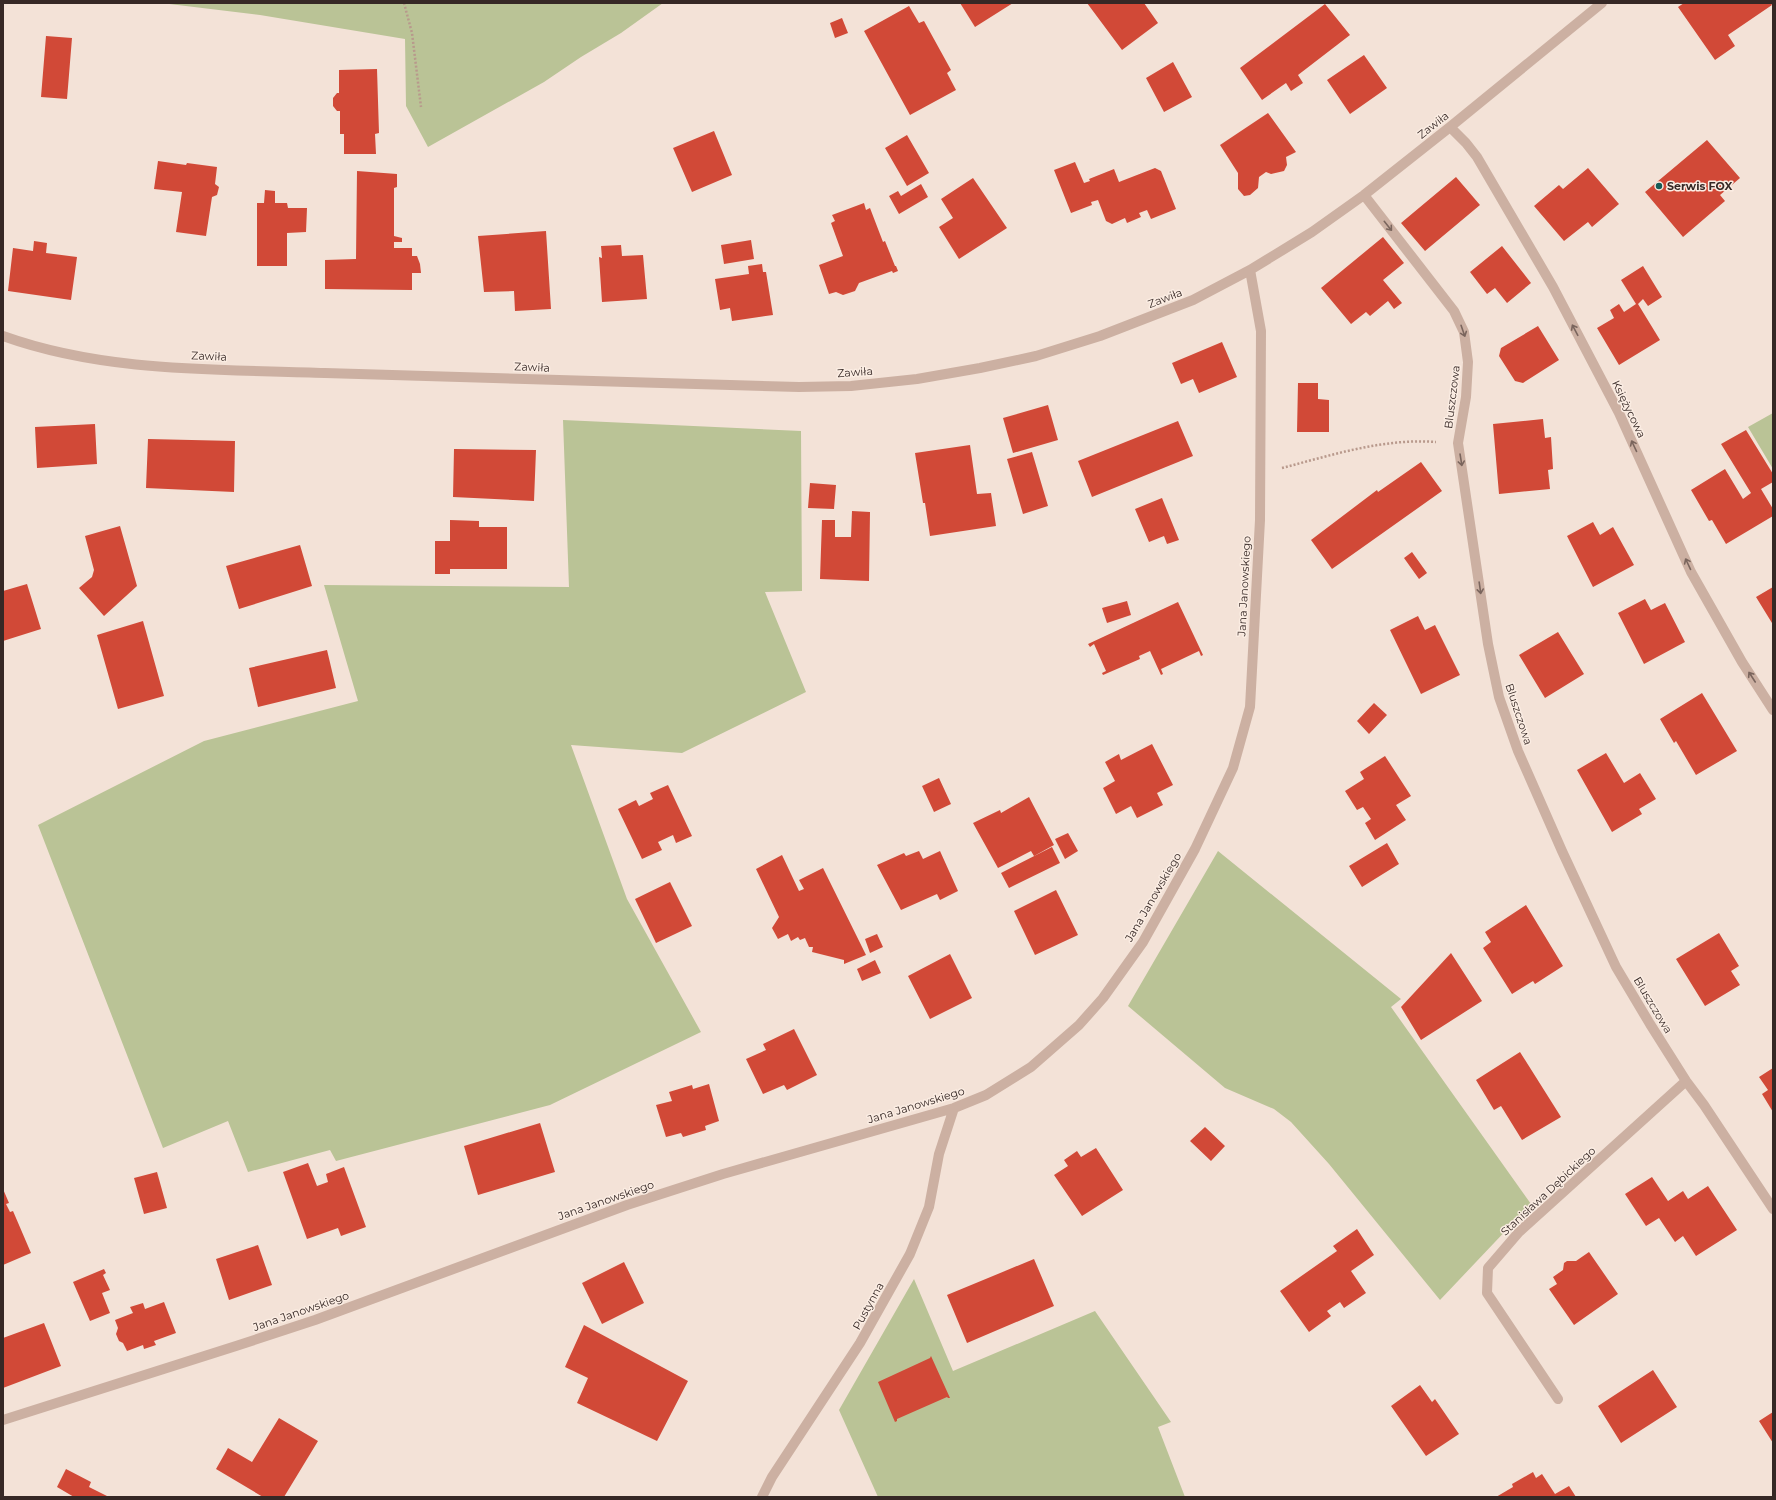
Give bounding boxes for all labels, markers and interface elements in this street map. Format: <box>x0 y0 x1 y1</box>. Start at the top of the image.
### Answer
street label: Zawiła <box>1415 108 1451 142</box>
place label: Serwis FOX <box>1667 179 1732 193</box>
marker: Serwis FOX <box>1654 181 1664 191</box>
one-way arrow <box>1384 220 1393 231</box>
street label: Zawiła <box>1146 285 1184 311</box>
one-way arrow <box>1571 324 1578 336</box>
one-way arrow <box>1460 325 1467 338</box>
street label: Zawiła <box>191 348 227 364</box>
street label: Zawiła <box>514 359 550 375</box>
street label: Zawiła <box>837 364 873 380</box>
street label: Bluszczowa <box>1441 364 1463 430</box>
street label: Księżycowa <box>1609 378 1649 440</box>
one-way arrow <box>1629 440 1637 452</box>
one-way arrow <box>1457 453 1465 466</box>
street label: Jana Janowskiego <box>1234 535 1254 638</box>
one-way arrow <box>1684 559 1691 571</box>
one-way arrow <box>1476 581 1484 594</box>
one-way arrow <box>1748 672 1756 683</box>
street label: Bluszczowa <box>1502 681 1536 747</box>
street label: Jana Janowskiego <box>1121 850 1184 945</box>
street label: Bluszczowa <box>1631 974 1675 1036</box>
street label: Jana Janowskiego <box>865 1084 966 1127</box>
street label: Stanisława Dębickiego <box>1498 1143 1598 1239</box>
street label: Jana Janowskiego <box>555 1177 656 1223</box>
street label: Pustynna <box>849 1280 887 1332</box>
street label: Jana Janowskiego <box>250 1288 351 1334</box>

